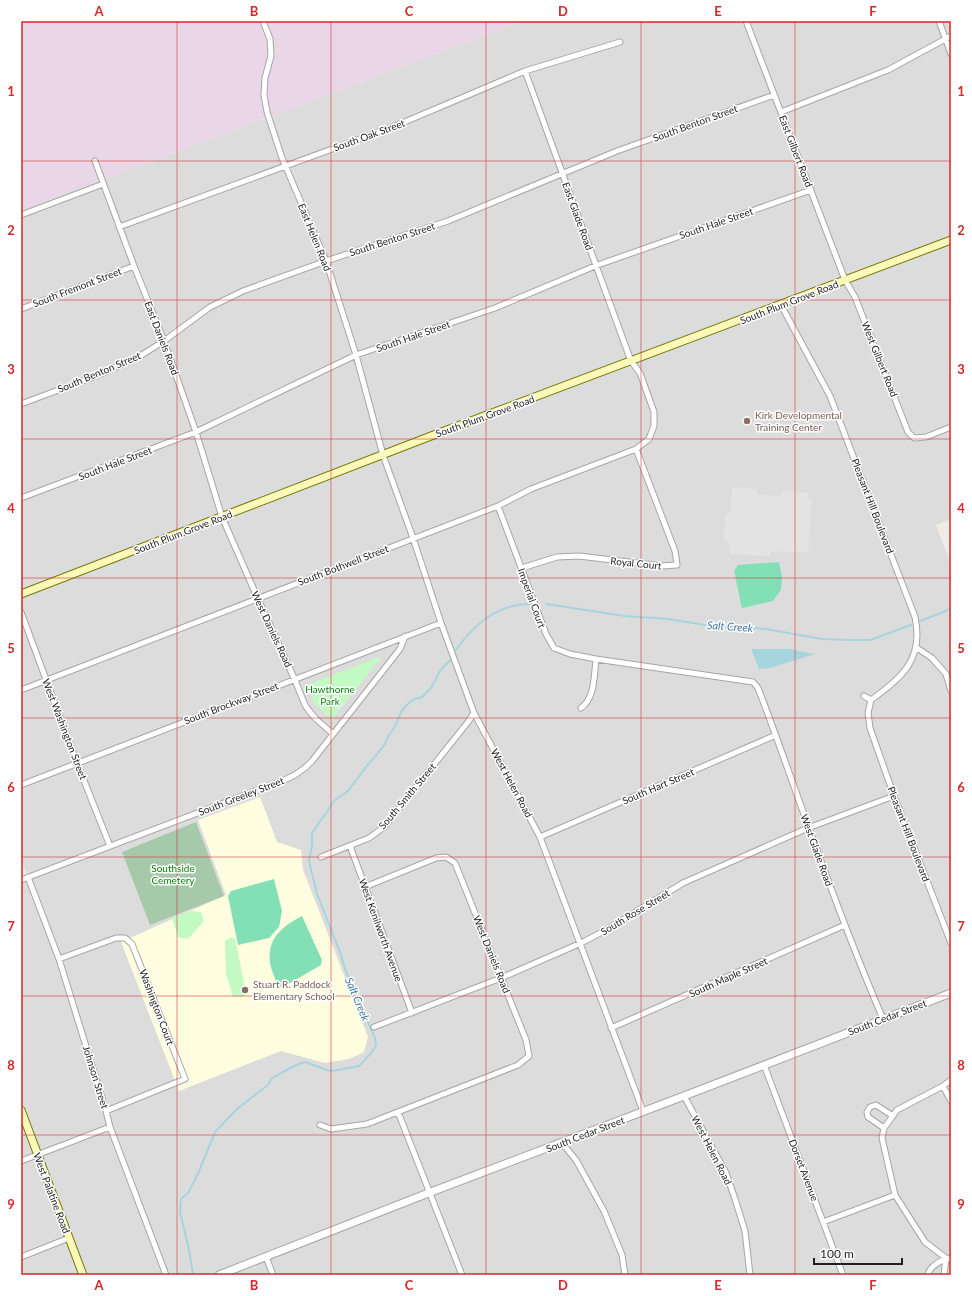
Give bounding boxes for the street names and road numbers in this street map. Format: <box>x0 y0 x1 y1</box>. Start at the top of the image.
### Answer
street label: South Benton Street <box>651 102 739 144</box>
street label: East Gilbert Road <box>777 113 815 189</box>
street label: South Oak Street <box>332 116 407 153</box>
street label: East Glade Road <box>560 180 596 252</box>
street label: East Helen Road <box>296 201 334 273</box>
street label: South Hale Street <box>677 205 755 241</box>
street label: South Benton Street <box>348 219 437 258</box>
street label: South Fremont Street <box>31 264 124 309</box>
street label: South Plum Grove Road <box>738 278 840 326</box>
street label: East Daniels Road <box>142 299 182 377</box>
street label: South Hale Street <box>374 318 452 354</box>
street label: West Gilbert Road <box>859 319 901 399</box>
street label: South Benton Street <box>56 349 143 395</box>
street label: South Plum Grove Road <box>434 393 536 439</box>
street label: South Hale Street <box>77 443 154 482</box>
street label: Pleasant Hill Boulevard <box>849 457 897 555</box>
street label: South Plum Grove Road <box>132 508 234 556</box>
street label: South Bothwell Street <box>296 542 390 588</box>
street label: Royal Court <box>610 554 663 572</box>
street label: Imperial Court <box>516 566 549 630</box>
street label: West Daniels Road <box>249 589 295 669</box>
street label: West Washington Street <box>40 677 90 781</box>
street label: South Brockway Street <box>182 679 280 727</box>
street label: West Helen Road <box>489 747 535 819</box>
street label: South Smith Street <box>376 760 438 831</box>
street label: South Hart Street <box>620 765 696 807</box>
street label: South Greeley Street <box>196 774 286 818</box>
street label: Pleasant Hill Boulevard <box>885 785 933 883</box>
street label: West Glade Road <box>798 812 836 888</box>
street label: West Kenilworth Avenue <box>357 877 405 983</box>
street label: South Rose Street <box>598 886 672 937</box>
street label: West Daniels Road <box>471 913 513 995</box>
street label: South Maple Street <box>687 954 769 1000</box>
street label: Washington Court <box>137 967 177 1047</box>
street label: South Cedar Street <box>846 996 928 1037</box>
street label: Johnson Street <box>81 1044 111 1110</box>
street label: South Cedar Street <box>544 1113 626 1154</box>
street label: West Helen Road <box>689 1113 735 1187</box>
street label: Dorset Avenue <box>787 1137 821 1203</box>
street label: West Palatine Road <box>31 1151 73 1235</box>

